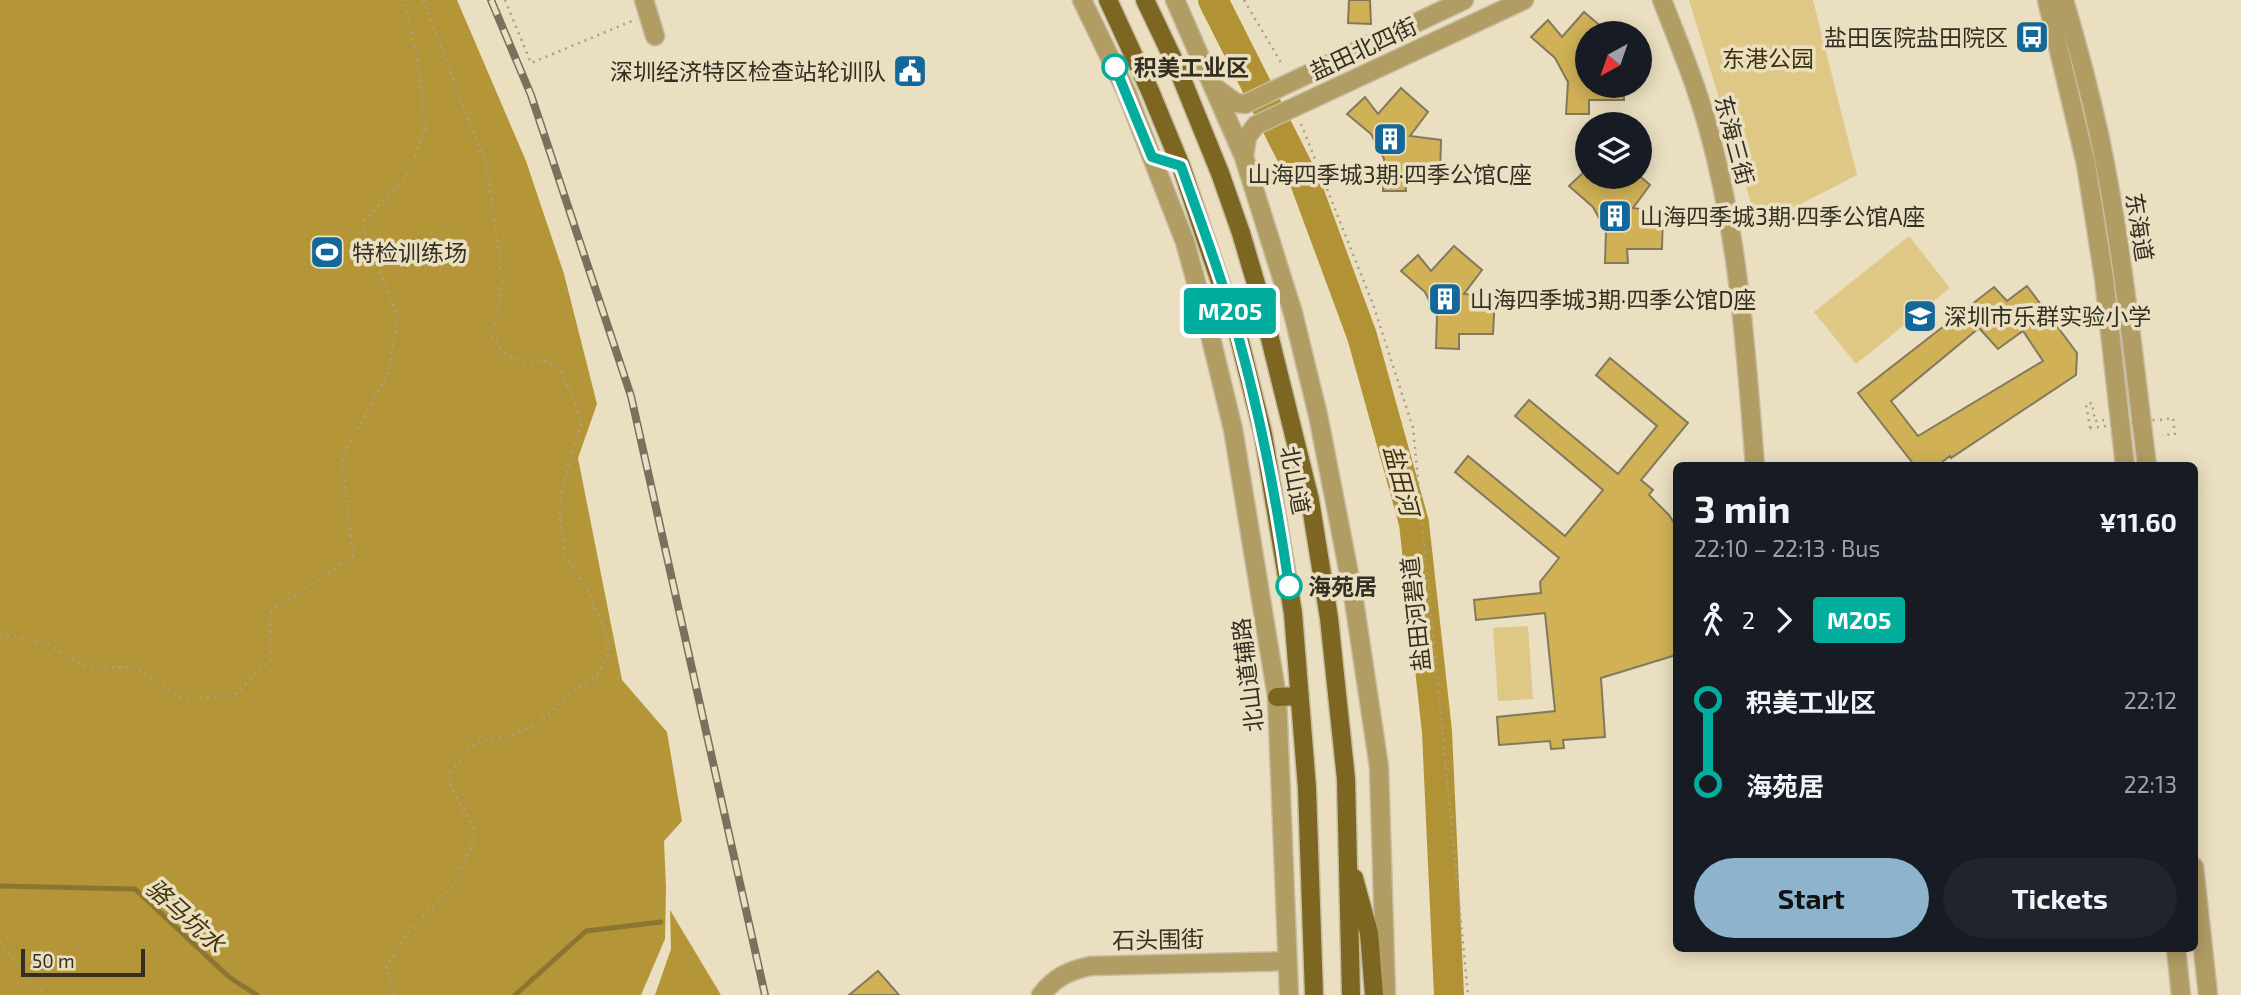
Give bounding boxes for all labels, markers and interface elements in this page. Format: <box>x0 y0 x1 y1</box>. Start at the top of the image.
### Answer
street label: 盐田北四街 <box>1305 11 1421 85</box>
bus stop icon: 盐田医院盐田院区 <box>2013 18 2051 56</box>
north arrow <box>1575 21 1652 98</box>
map controls <box>1575 21 1652 189</box>
place label: 盐田医院盐田院区 <box>1824 23 2008 51</box>
park label: 东港公园 <box>1722 44 1814 72</box>
public building icon: 深圳经济特区检查站轮训队 <box>891 52 929 90</box>
place label: 积美工业区 <box>1134 53 1249 81</box>
marker: 积美工业区 <box>1102 54 1128 80</box>
place label: 深圳经济特区检查站轮训队 <box>610 57 886 85</box>
street label: 东海三街 <box>1710 92 1760 188</box>
button: layers <box>1575 112 1652 189</box>
building icon: 山海四季城3期·四季公馆C座 <box>1371 120 1409 158</box>
place label: 山海四季城3期·四季公馆C座 <box>1248 160 1532 188</box>
street label: 东海道 <box>2121 191 2159 263</box>
building icon: 山海四季城3期·四季公馆A座 <box>1596 197 1634 235</box>
place label: 山海四季城3期·四季公馆A座 <box>1640 202 1926 230</box>
sports icon: 特检训练场 <box>308 233 346 271</box>
place label: 特检训练场 <box>352 238 467 266</box>
building icon: 山海四季城3期·四季公馆D座 <box>1426 280 1464 318</box>
place label: 山海四季城3期·四季公馆D座 <box>1470 285 1757 313</box>
line badge: M205 <box>1181 288 1279 334</box>
text: M205 <box>1198 296 1262 325</box>
school or university icon: 深圳市乐群实验小学 <box>1901 297 1939 335</box>
place label: 深圳市乐群实验小学 <box>1944 302 2151 330</box>
water label: 盐田河 <box>1379 441 1426 522</box>
street label: 北山道 <box>1276 443 1316 517</box>
text: 3 min <box>1694 485 1791 531</box>
text: ¥11.60 <box>2099 506 2177 537</box>
text: 22:10 – 22:13 · Bus <box>1694 534 1880 562</box>
street label: 盐田河碧道 <box>1395 555 1435 673</box>
place label: 海苑居 <box>1308 572 1377 600</box>
marker: 海苑居 <box>1276 573 1302 599</box>
icon: walk <box>1694 601 1732 639</box>
icon: forward <box>1765 601 1803 639</box>
text: M205 <box>1827 605 1891 634</box>
text: 2 <box>1742 606 1755 634</box>
street label: 北山道辅路 <box>1226 616 1268 734</box>
text: 积美工业区 <box>1746 686 1876 717</box>
text: 22:12 <box>2124 686 2177 714</box>
text: 海苑居 <box>1746 770 1824 801</box>
text: 22:13 <box>2124 770 2177 798</box>
button: Start <box>1694 858 1929 938</box>
button: Tickets <box>1943 858 2177 938</box>
water label: 骆马坑水 <box>141 872 232 959</box>
street label: 石头围街 <box>1112 924 1204 954</box>
scale bar <box>21 946 145 978</box>
text: 50 m <box>32 949 75 972</box>

